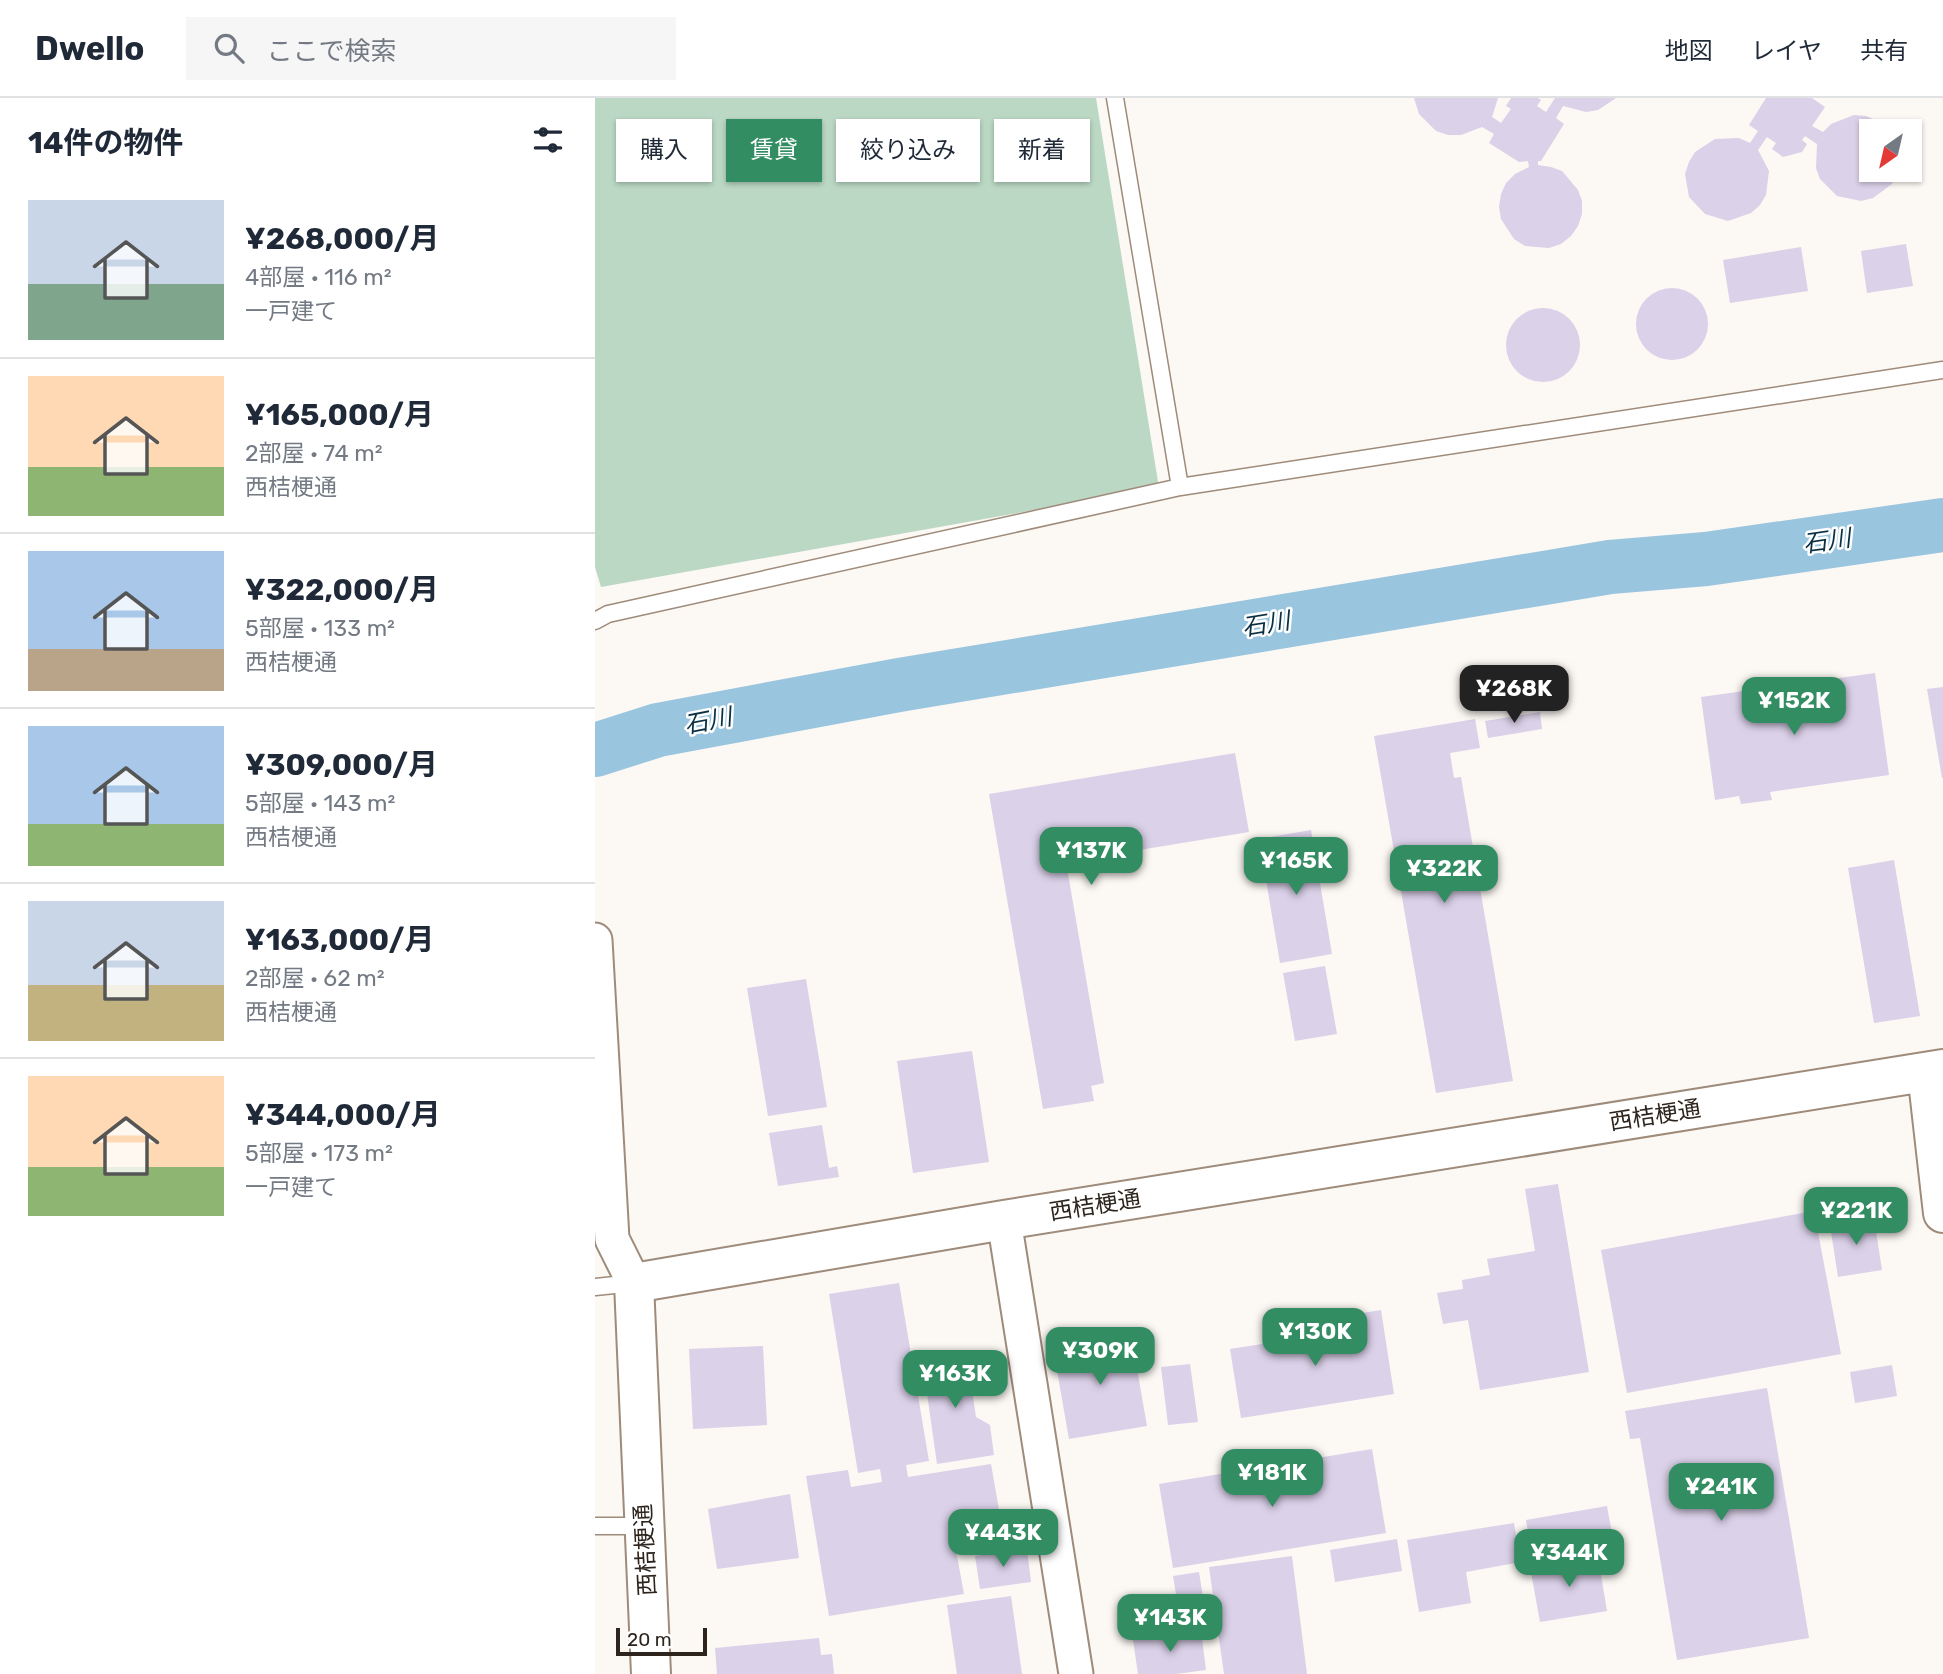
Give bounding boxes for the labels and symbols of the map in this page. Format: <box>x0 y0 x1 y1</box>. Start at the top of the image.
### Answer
north arrow <box>1859 119 1921 182</box>
water label: 石川 <box>1801 523 1856 558</box>
water label: 石川 <box>1240 606 1295 642</box>
pin: ¥268K <box>1465 666 1563 725</box>
pin: ¥152K <box>1745 678 1843 737</box>
water label: 石川 <box>682 702 737 739</box>
pin: ¥137K <box>1042 828 1140 887</box>
pin: ¥165K <box>1247 838 1345 897</box>
pin: ¥322K <box>1395 846 1493 905</box>
street label: 西桔梗通 <box>1607 1094 1703 1136</box>
street label: 西桔梗通 <box>1047 1184 1143 1226</box>
pin: ¥221K <box>1807 1188 1905 1247</box>
pin: ¥130K <box>1266 1308 1364 1368</box>
pin: ¥309K <box>1051 1328 1149 1387</box>
pin: ¥163K <box>906 1350 1004 1410</box>
pin: ¥181K <box>1223 1450 1321 1509</box>
pin: ¥241K <box>1672 1464 1770 1523</box>
street label: 西桔梗通 <box>629 1503 661 1597</box>
pin: ¥443K <box>954 1510 1052 1569</box>
pin: ¥344K <box>1520 1530 1618 1589</box>
pin: ¥143K <box>1121 1594 1219 1654</box>
scale bar <box>616 1625 707 1657</box>

